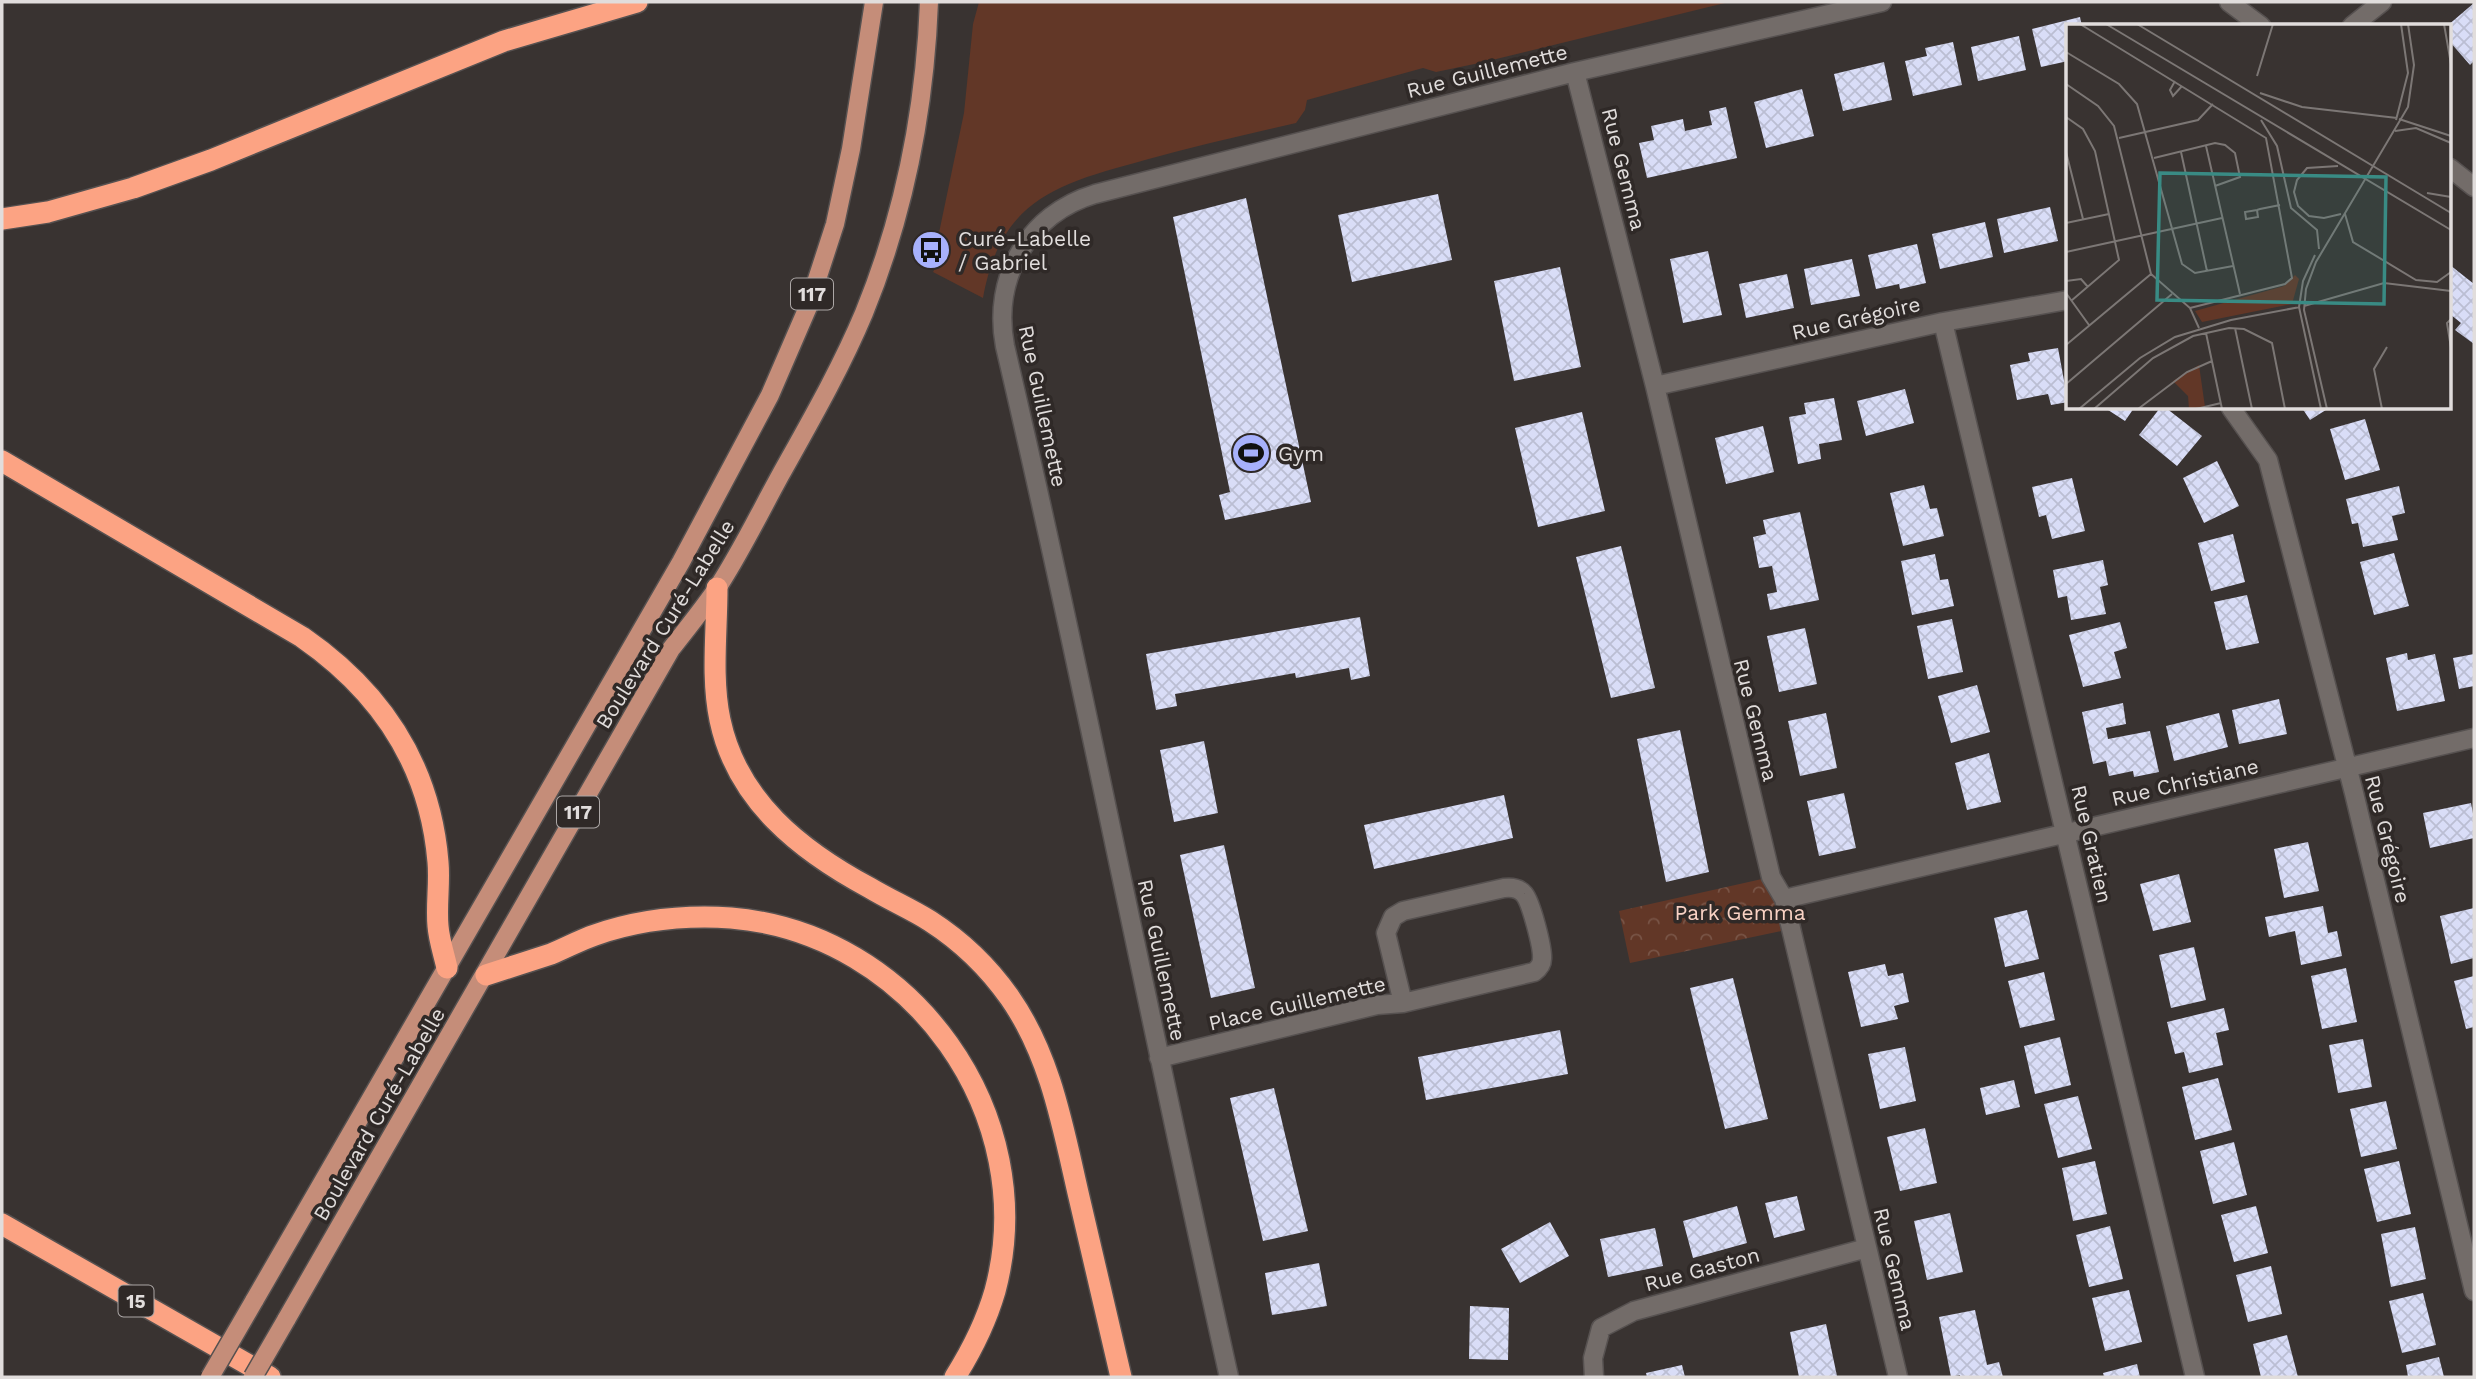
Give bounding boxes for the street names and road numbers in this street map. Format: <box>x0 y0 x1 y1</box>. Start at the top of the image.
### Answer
street label: Rue Guillemette <box>1404 39 1570 103</box>
street label: Rue Gemma <box>1597 105 1651 233</box>
road number: 117 <box>791 278 833 310</box>
street label: Rue Grégoire <box>1789 291 1923 345</box>
street label: Rue Guillemette <box>1014 323 1072 489</box>
street label: Boulevard Curé-Labelle <box>590 515 740 733</box>
street label: Rue Gemma <box>1729 656 1783 784</box>
street label: Rue Christiane <box>2109 753 2261 811</box>
street label: Rue Grégoire <box>2360 772 2416 906</box>
street label: Rue Gratien <box>2066 783 2118 905</box>
road number: 117 <box>557 796 599 828</box>
street label: Rue Guillemette <box>1133 877 1191 1043</box>
street label: Place Guillemette <box>1206 970 1388 1036</box>
street label: Boulevard Curé-Labelle <box>308 1003 450 1225</box>
street label: Rue Gemma <box>1869 1205 1921 1333</box>
street label: Rue Gaston <box>1642 1242 1762 1296</box>
road number: 15 <box>118 1286 154 1316</box>

